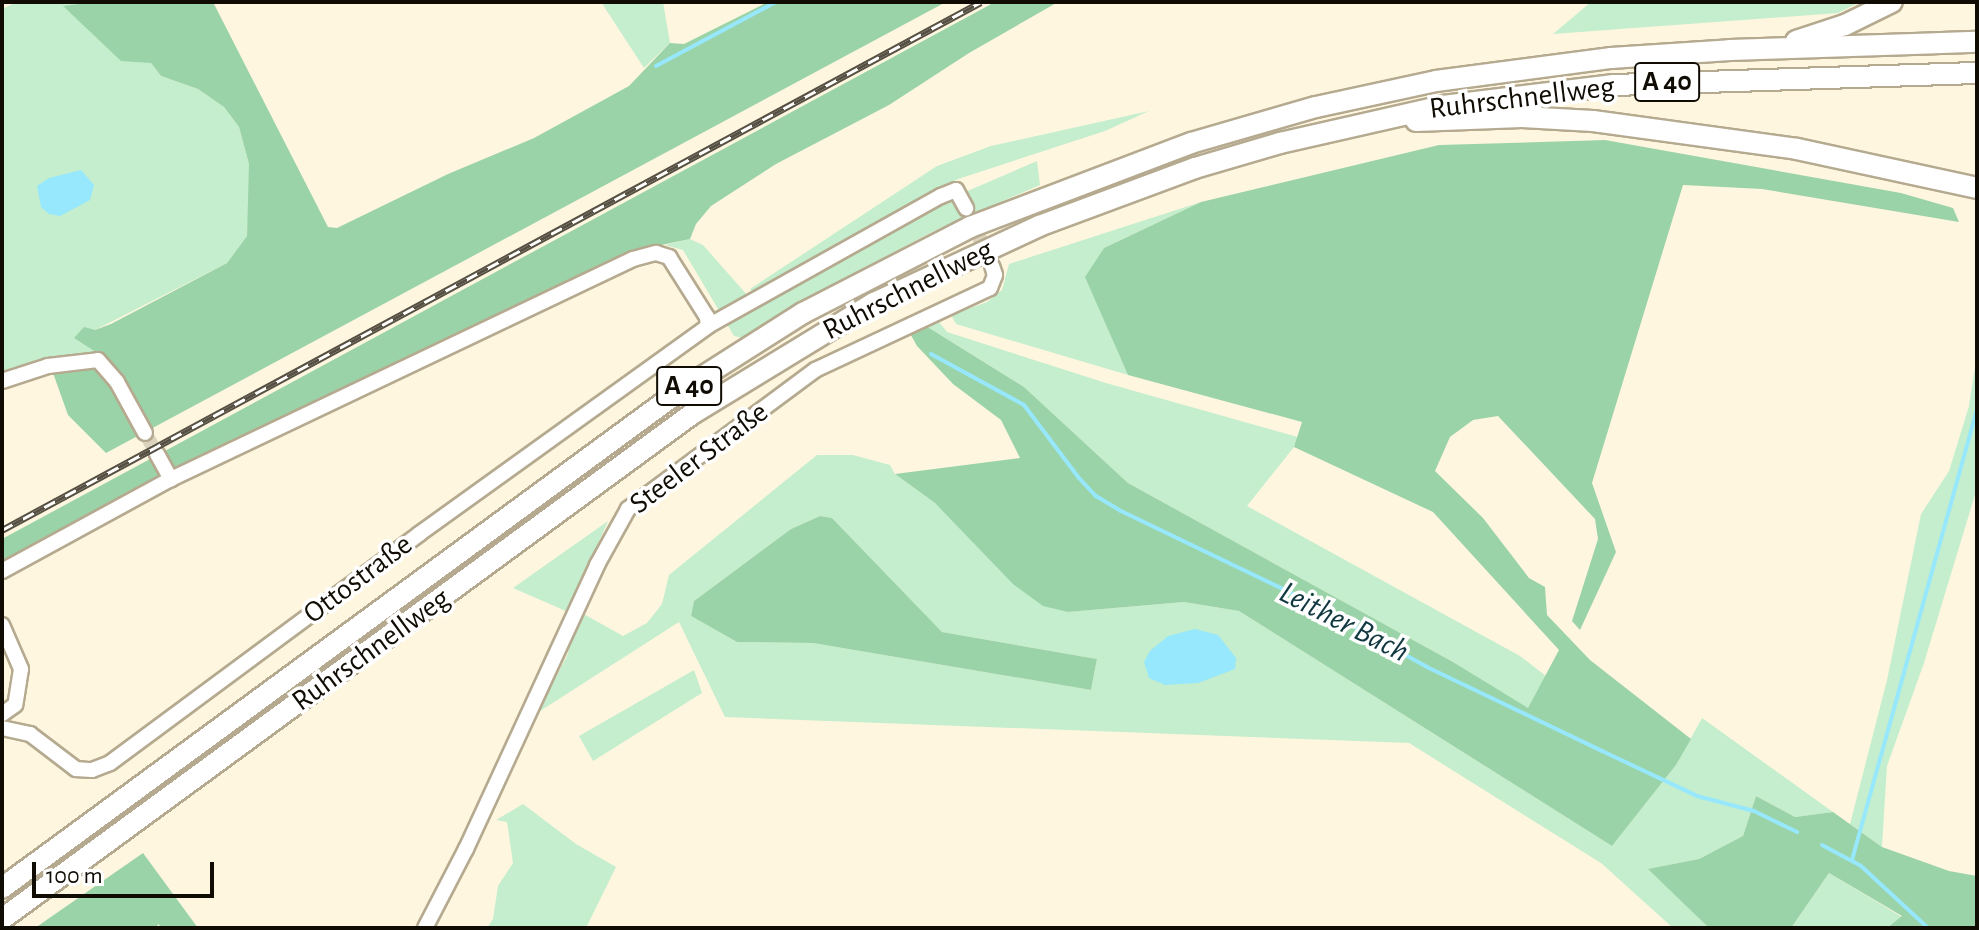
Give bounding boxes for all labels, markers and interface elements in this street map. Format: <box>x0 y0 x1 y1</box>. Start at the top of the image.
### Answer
road number: A 40 <box>1633 58 1701 106</box>
street label: Ruhrschnellweg <box>1427 69 1617 127</box>
street label: Ruhrschnellweg <box>817 232 999 348</box>
road number: A 40 <box>655 362 723 410</box>
street label: Steeler Straße <box>623 394 775 522</box>
street label: Ottostraße <box>297 526 419 632</box>
water label: Leither Bach <box>1273 573 1415 671</box>
street label: Ruhrschnellweg <box>285 581 457 719</box>
scale bar <box>36 846 218 896</box>
text: 100 m <box>46 864 103 888</box>

